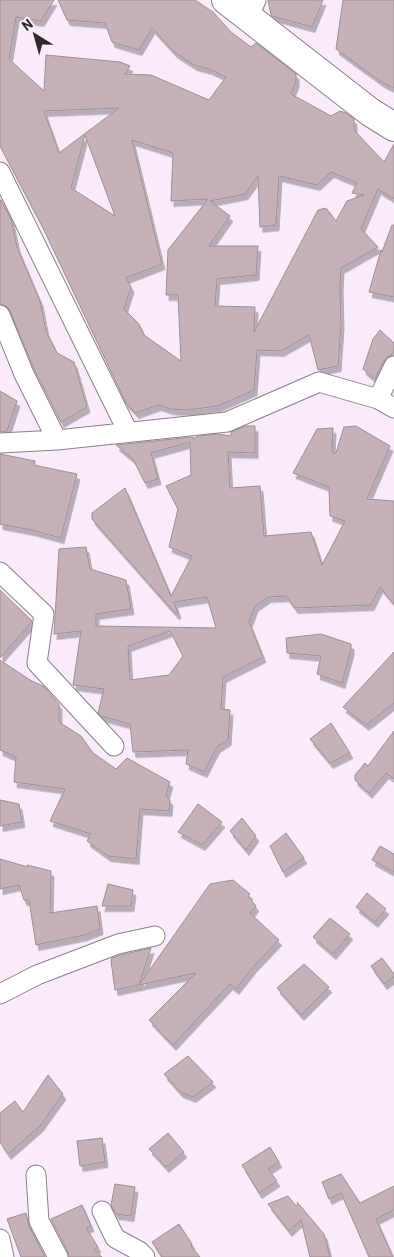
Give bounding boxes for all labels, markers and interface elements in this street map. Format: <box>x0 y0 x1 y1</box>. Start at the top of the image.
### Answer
north arrow <box>10 10 60 60</box>
text: N <box>18 15 36 34</box>

